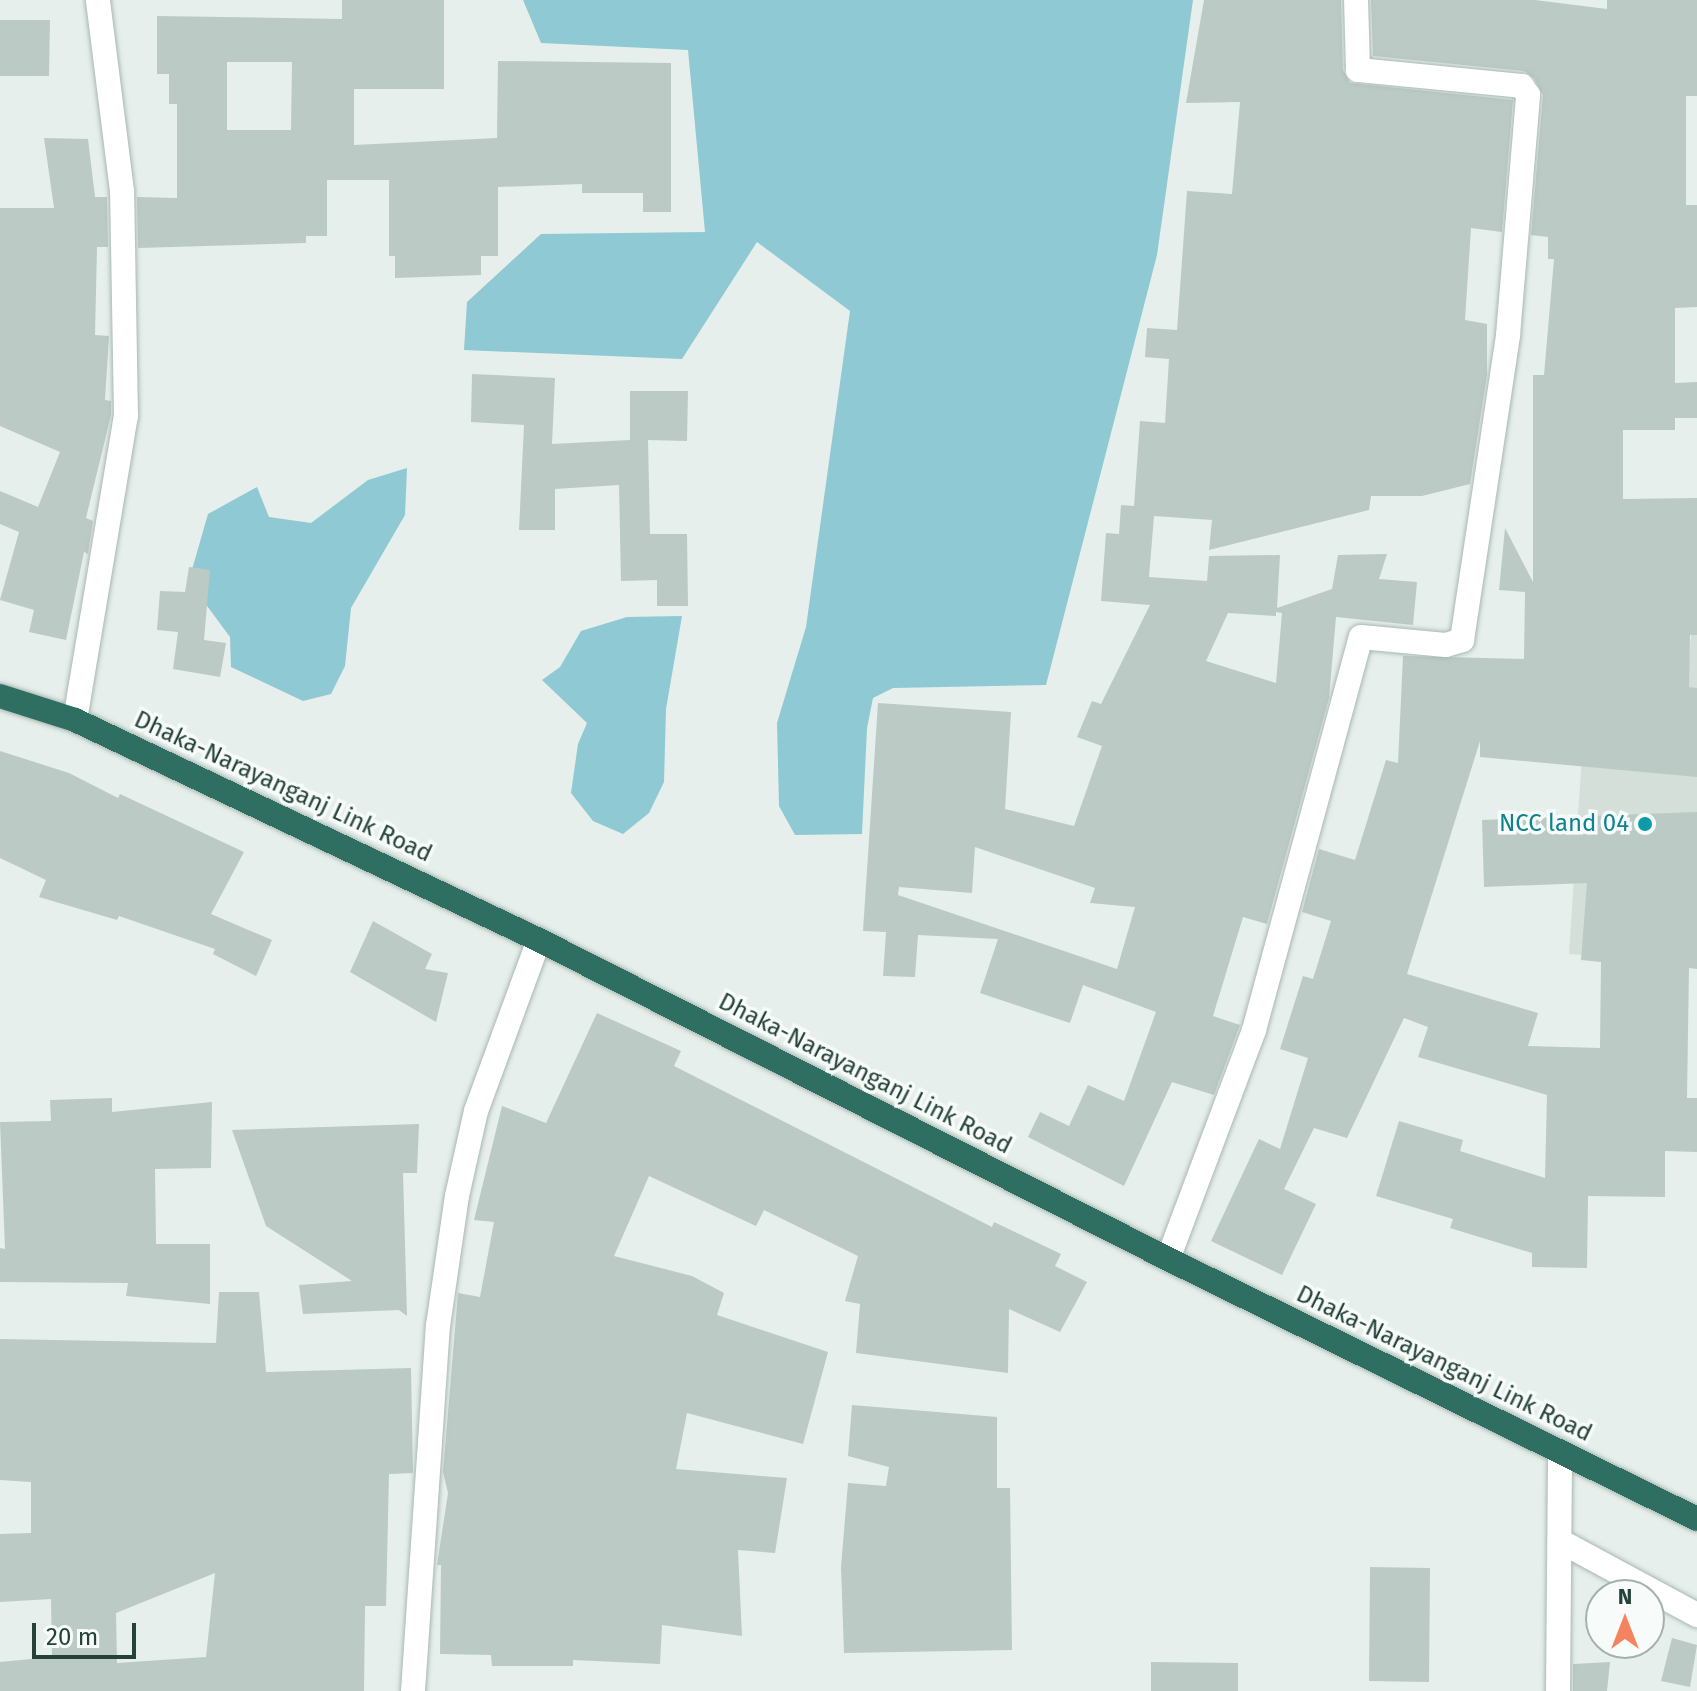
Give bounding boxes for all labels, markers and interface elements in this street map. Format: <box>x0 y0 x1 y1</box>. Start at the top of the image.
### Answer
street label: Dhaka-Narayanganj Link Road <box>130 705 436 869</box>
place label: NCC land 04 <box>1499 810 1629 838</box>
marker: NCC land 04 <box>1636 815 1654 833</box>
street label: Dhaka-Narayanganj Link Road <box>714 987 1016 1161</box>
street label: Dhaka-Narayanganj Link Road <box>1292 1280 1596 1448</box>
north arrow <box>1585 1579 1665 1659</box>
text: N <box>1618 1583 1632 1610</box>
scale bar <box>36 1607 140 1657</box>
text: 20 m <box>46 1623 98 1651</box>

